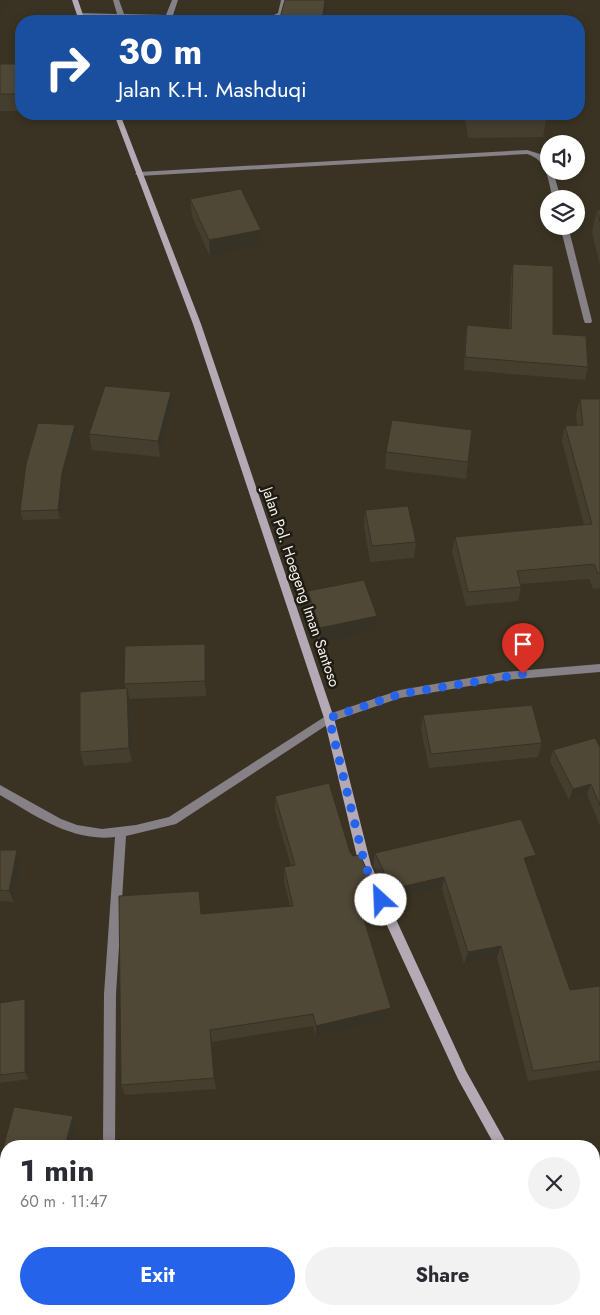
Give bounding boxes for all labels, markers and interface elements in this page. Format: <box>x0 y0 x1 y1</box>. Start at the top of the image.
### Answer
text: 30 m <box>118 27 202 77</box>
icon: right <box>35 35 100 100</box>
text: Jalan K.H. Mashduqi <box>118 73 307 105</box>
map controls <box>540 135 585 235</box>
button: sound <box>540 135 585 180</box>
button: layers <box>540 190 585 235</box>
street label: Jalan Pol. Hoegeng Iman Santoso <box>256 482 346 690</box>
pin <box>502 623 544 674</box>
icon: arrive <box>509 630 537 658</box>
position arrow <box>354 873 406 925</box>
text: 1 min <box>20 1149 94 1192</box>
button: close <box>528 1157 580 1209</box>
text: 60 m · 11:47 <box>20 1190 107 1213</box>
button: Exit <box>20 1247 295 1305</box>
button: Share <box>305 1247 580 1305</box>

